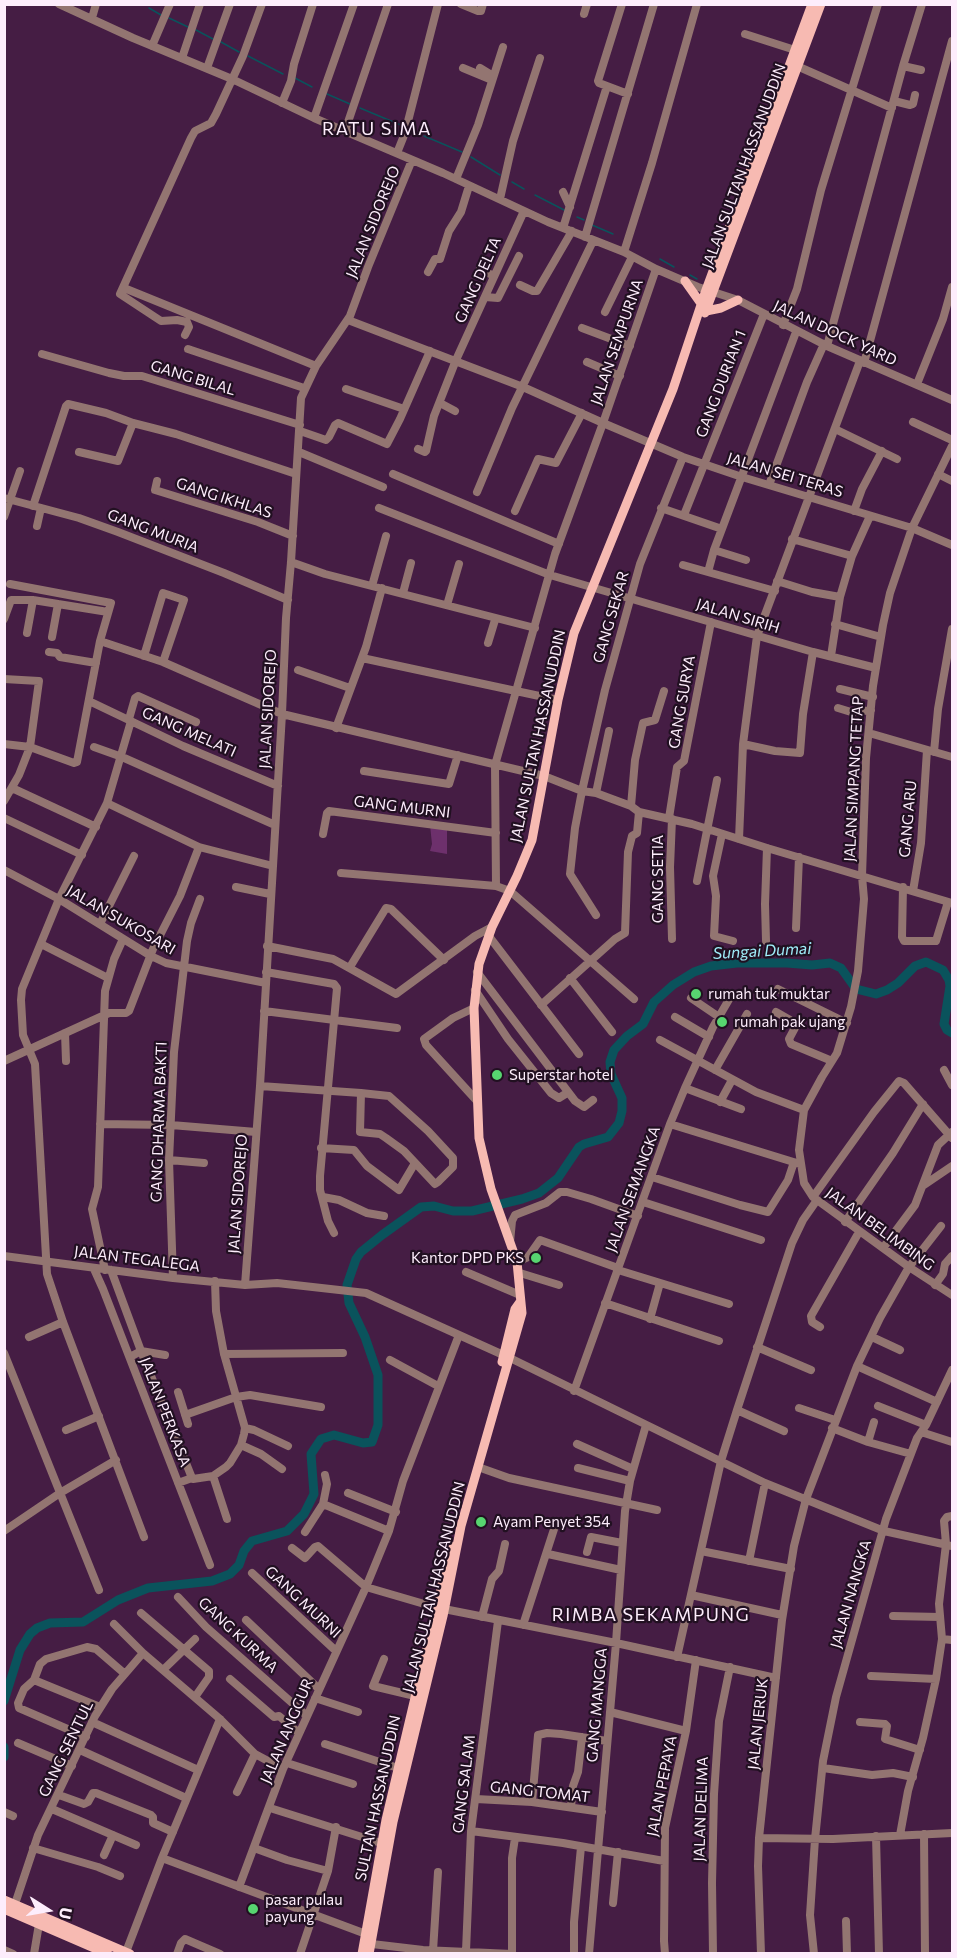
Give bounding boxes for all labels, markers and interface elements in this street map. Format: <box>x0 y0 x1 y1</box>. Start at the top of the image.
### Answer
street label: JALAN SULTAN HASSANUDDIN <box>698 61 790 271</box>
district label: RATU SIMA <box>322 118 432 140</box>
street label: JALAN SIDOREJO <box>342 163 404 281</box>
street label: GANG DELTA <box>451 234 505 326</box>
street label: JALAN SEMPURNA <box>587 277 647 407</box>
street label: JALAN DOCK YARD <box>770 296 900 370</box>
street label: GANG DURIAN 1 <box>692 328 750 440</box>
street label: GANG BILAL <box>148 357 238 399</box>
street label: JALAN SEI TERAS <box>725 449 845 501</box>
street label: GANG IKHLAS <box>174 474 274 522</box>
street label: GANG MURIA <box>105 505 201 557</box>
street label: GANG SEKAR <box>589 569 633 665</box>
street label: JALAN SIRIH <box>694 595 782 637</box>
street label: JALAN SULTAN HASSANUDDIN <box>507 628 569 844</box>
street label: JALAN SIDOREJO <box>256 649 280 769</box>
street label: GANG SURYA <box>665 654 699 750</box>
street label: JALAN SIMPANG TETAP <box>841 696 867 862</box>
street label: GANG MELATI <box>139 703 239 761</box>
street label: GANG ARU <box>896 780 920 858</box>
street label: GANG MURNI <box>353 792 451 822</box>
street label: GANG SETIA <box>649 835 667 923</box>
street label: JALAN SUKOSARI <box>63 882 179 958</box>
water label: Sungai Dumai <box>712 939 812 963</box>
place label: rumah tuk muktar <box>708 985 830 1003</box>
marker: rumah tuk muktar <box>689 987 703 1001</box>
place label: rumah pak ujang <box>734 1013 845 1031</box>
marker: rumah pak ujang <box>715 1015 729 1029</box>
street label: GANG DHARMA BAKTI <box>147 1041 171 1203</box>
place label: Superstar hotel <box>509 1066 614 1084</box>
marker: Superstar hotel <box>490 1068 504 1082</box>
street label: JALAN SEMANGKA <box>602 1123 664 1255</box>
street label: JALAN SIDOREJO <box>225 1134 251 1254</box>
street label: JALAN BELIMBING <box>822 1184 938 1274</box>
street label: JALAN TEGALEGA <box>73 1242 201 1276</box>
place label: Kantor DPD PKS <box>411 1249 524 1267</box>
marker: Kantor DPD PKS <box>529 1251 543 1265</box>
street label: JALAN PERKASA <box>136 1355 194 1469</box>
street label: JALAN SULTAN HASSANUDDIN <box>399 1480 469 1694</box>
place label: Ayam Penyet 354 <box>493 1513 610 1531</box>
marker: Ayam Penyet 354 <box>474 1515 488 1529</box>
street label: JALAN NANGKA <box>827 1538 875 1650</box>
street label: GANG MURNI <box>261 1562 345 1642</box>
street label: GANG KURMA <box>194 1594 282 1676</box>
district label: RIMBA SEKAMPUNG <box>552 1604 750 1626</box>
street label: GANG MANGGA <box>583 1647 611 1763</box>
street label: JALAN ANGGUR <box>257 1676 317 1786</box>
street label: JALAN JERUK <box>744 1677 772 1771</box>
street label: GANG SENTUL <box>35 1698 97 1800</box>
street label: SULTAN HASSANUDDIN <box>352 1713 404 1883</box>
street label: GANG SALAM <box>449 1734 479 1834</box>
street label: JALAN PEPAYA <box>643 1734 681 1838</box>
street label: JALAN DELIMA <box>690 1756 712 1862</box>
street label: GANG TOMAT <box>489 1778 591 1806</box>
north arrow <box>18 1880 78 1940</box>
place label: pasar pulau payung <box>265 1891 343 1926</box>
marker: pasar pulau payung <box>246 1902 260 1916</box>
text: U <box>56 1906 77 1921</box>

